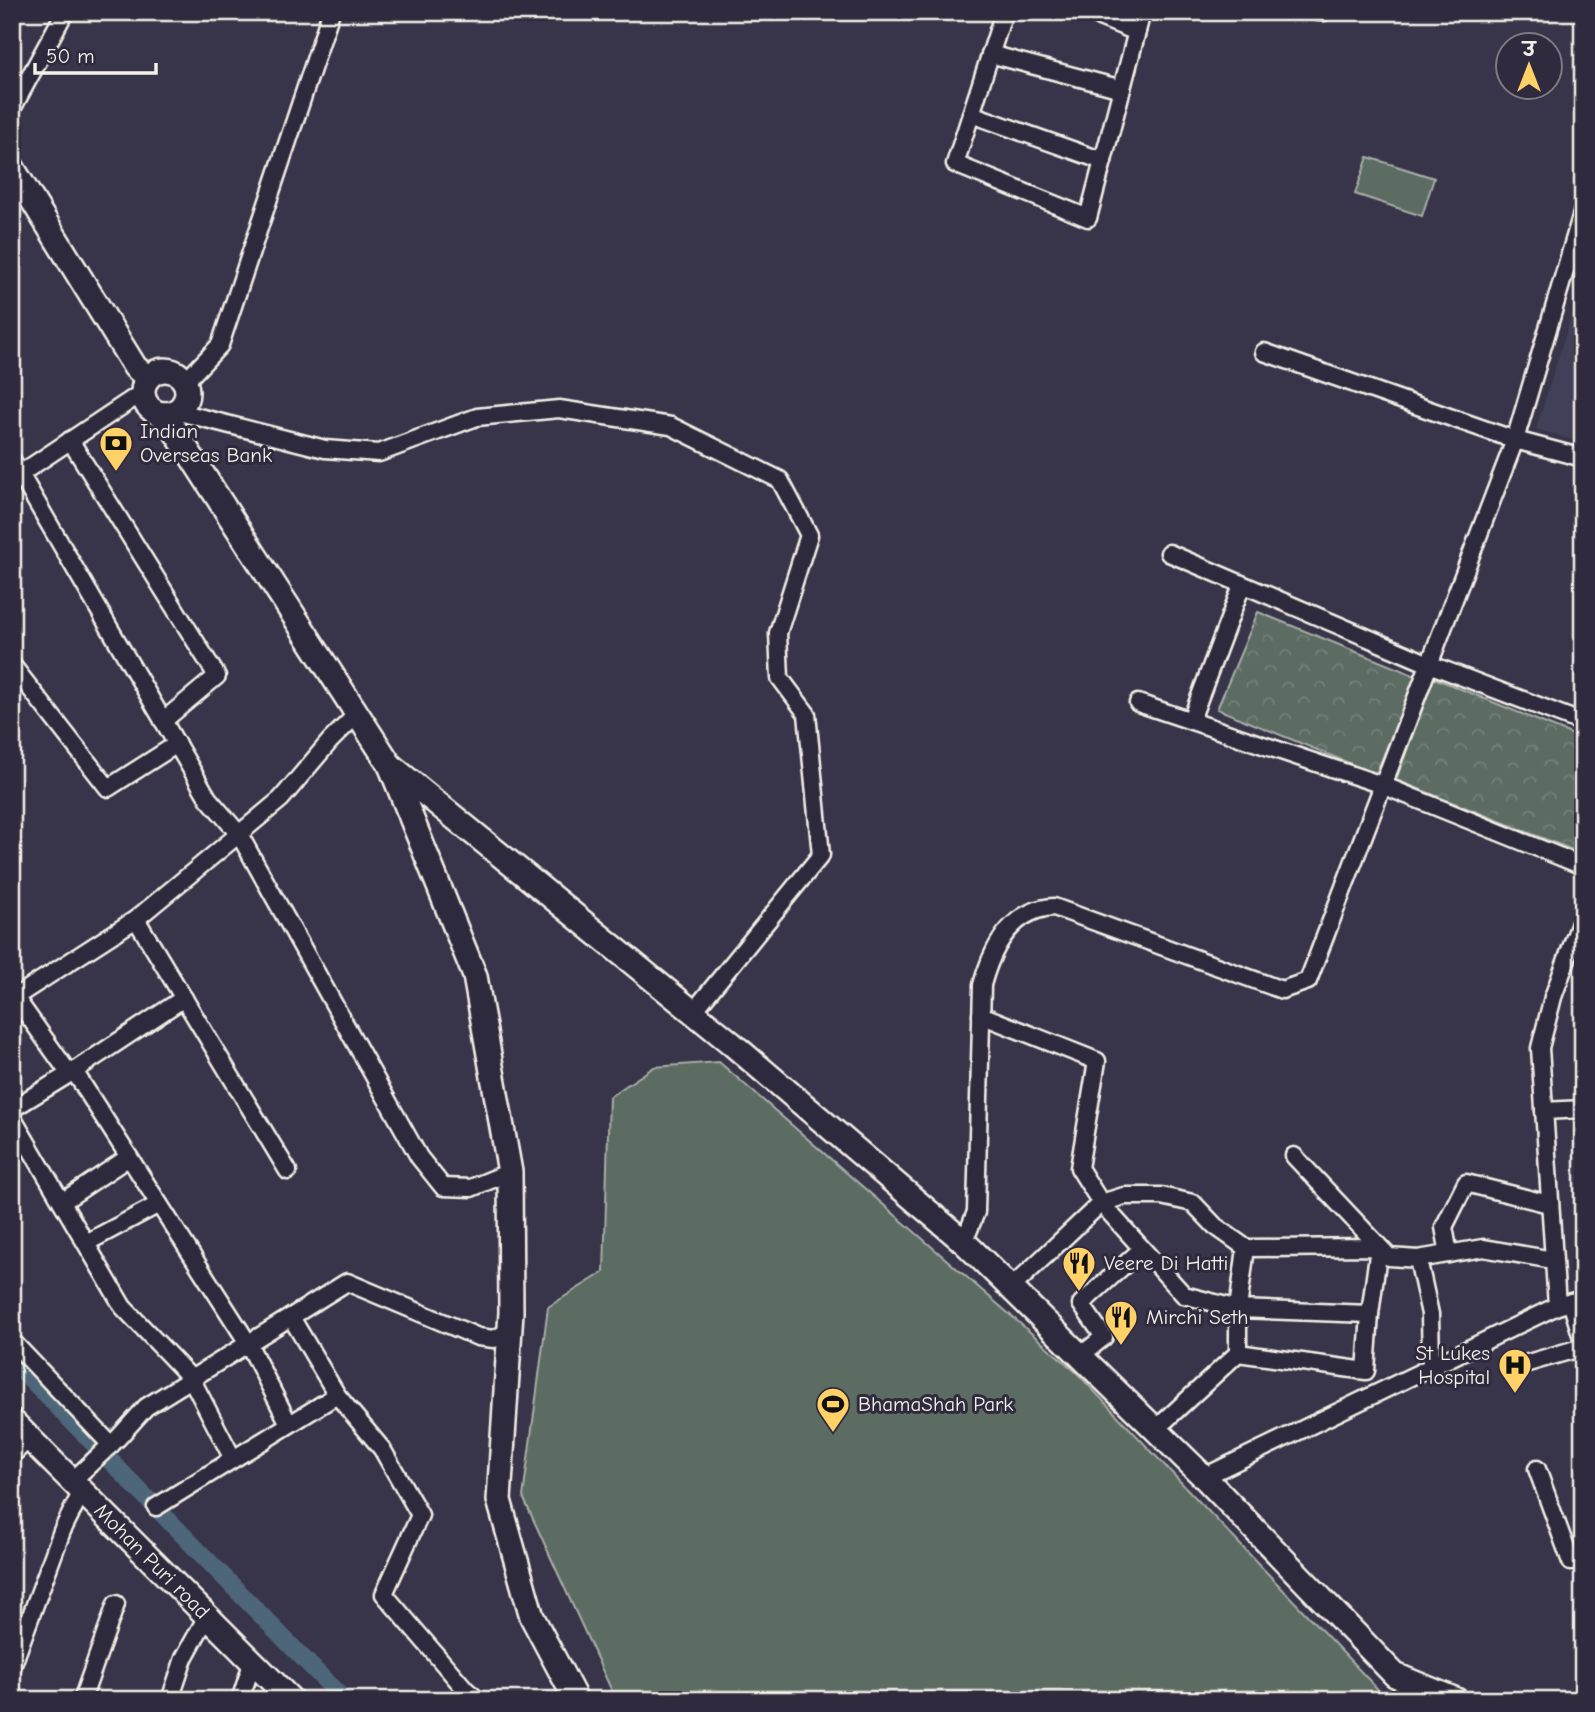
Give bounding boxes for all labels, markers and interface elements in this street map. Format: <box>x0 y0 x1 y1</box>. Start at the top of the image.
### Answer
scale bar <box>35 32 156 76</box>
north arrow <box>1494 32 1564 102</box>
text: उ <box>1521 39 1538 61</box>
text: 50 m <box>46 44 95 68</box>
place label: Indian Overseas Bank <box>140 419 272 467</box>
bank icon: Indian Overseas Bank <box>97 424 135 473</box>
restaurant icon: Veere Di Hatti <box>1060 1244 1098 1293</box>
place label: Veere Di Hatti <box>1104 1251 1228 1275</box>
restaurant icon: Mirchi Seth <box>1102 1298 1140 1347</box>
place label: Mirchi Seth <box>1146 1305 1249 1329</box>
place label: St Lukes Hospital <box>1415 1341 1490 1389</box>
hospital icon: St Lukes Hospital <box>1496 1346 1534 1395</box>
sports icon: BhamaShah Park <box>814 1385 852 1434</box>
place label: BhamaShah Park <box>858 1392 1013 1416</box>
street label: Mohan Puri road <box>89 1498 215 1624</box>

